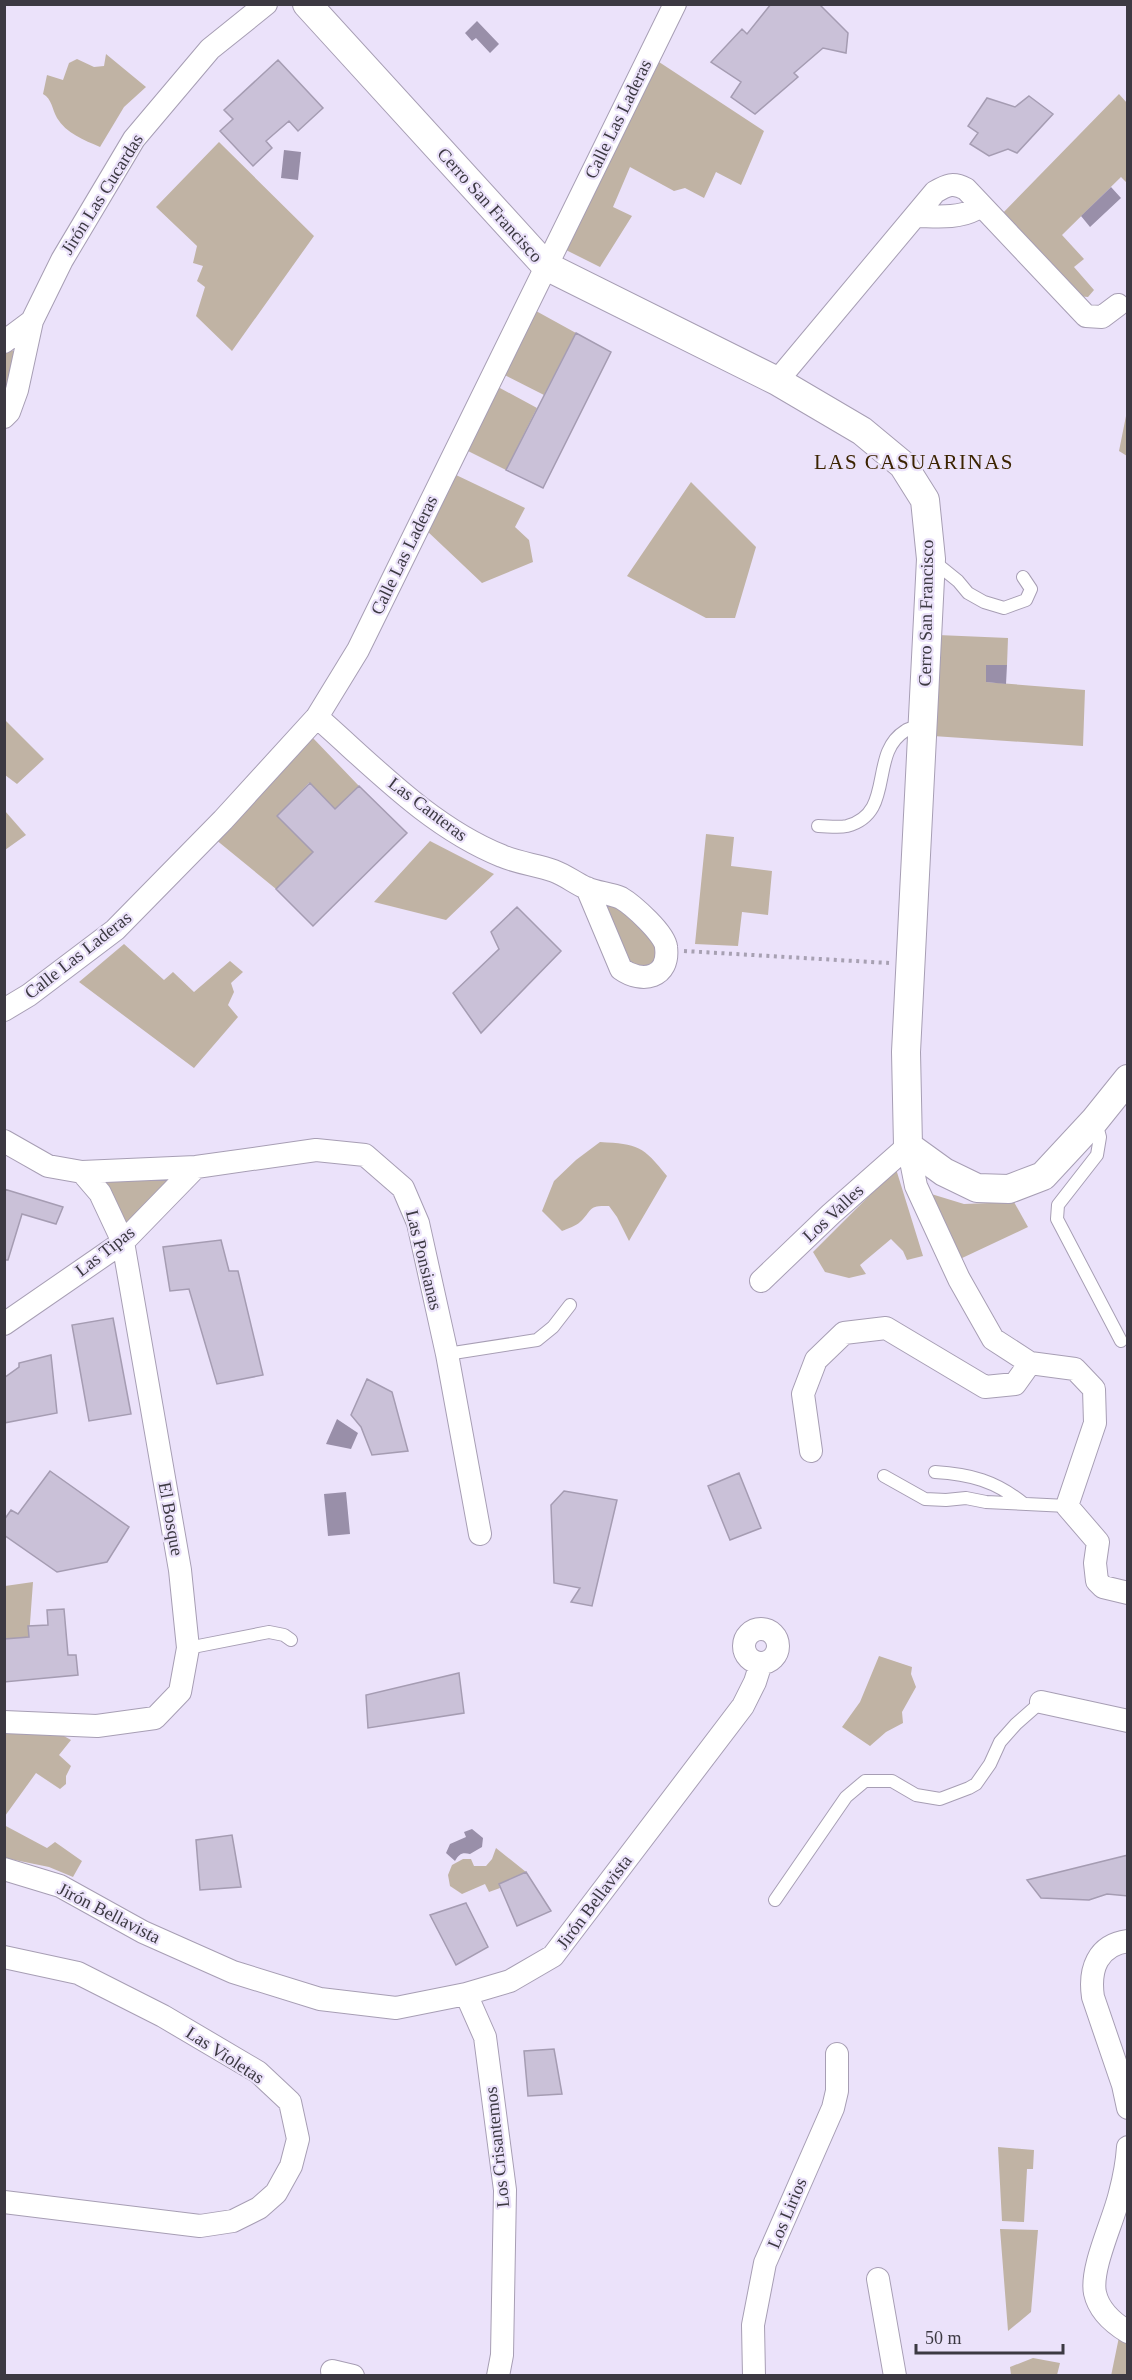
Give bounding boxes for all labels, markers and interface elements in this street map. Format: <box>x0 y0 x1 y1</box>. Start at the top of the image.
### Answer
street label: Calle Las Laderas <box>581 56 655 182</box>
street label: Jirón Las Cucardas <box>57 130 147 258</box>
street label: Cerro San Francisco <box>433 144 547 266</box>
district label: LAS CASUARINAS <box>814 450 1014 474</box>
street label: Calle Las Laderas <box>367 492 441 618</box>
street label: Cerro San Francisco <box>915 539 937 687</box>
street label: Las Canteras <box>385 773 471 845</box>
street label: Calle Las Laderas <box>21 907 135 1003</box>
street label: Los Valles <box>799 1180 867 1246</box>
street label: Las Ponsianas <box>402 1208 446 1312</box>
street label: Las Tipas <box>71 1222 139 1280</box>
street label: El Bosque <box>155 1481 187 1557</box>
street label: Jirón Bellavista <box>552 1851 636 1953</box>
street label: Jirón Bellavista <box>54 1879 164 1947</box>
street label: Las Violetas <box>182 2022 268 2088</box>
street label: Los Crisantemos <box>481 2086 513 2208</box>
street label: Los Lirios <box>763 2175 811 2251</box>
scale bar <box>916 2317 1063 2355</box>
text: 50 m <box>925 2328 962 2348</box>

